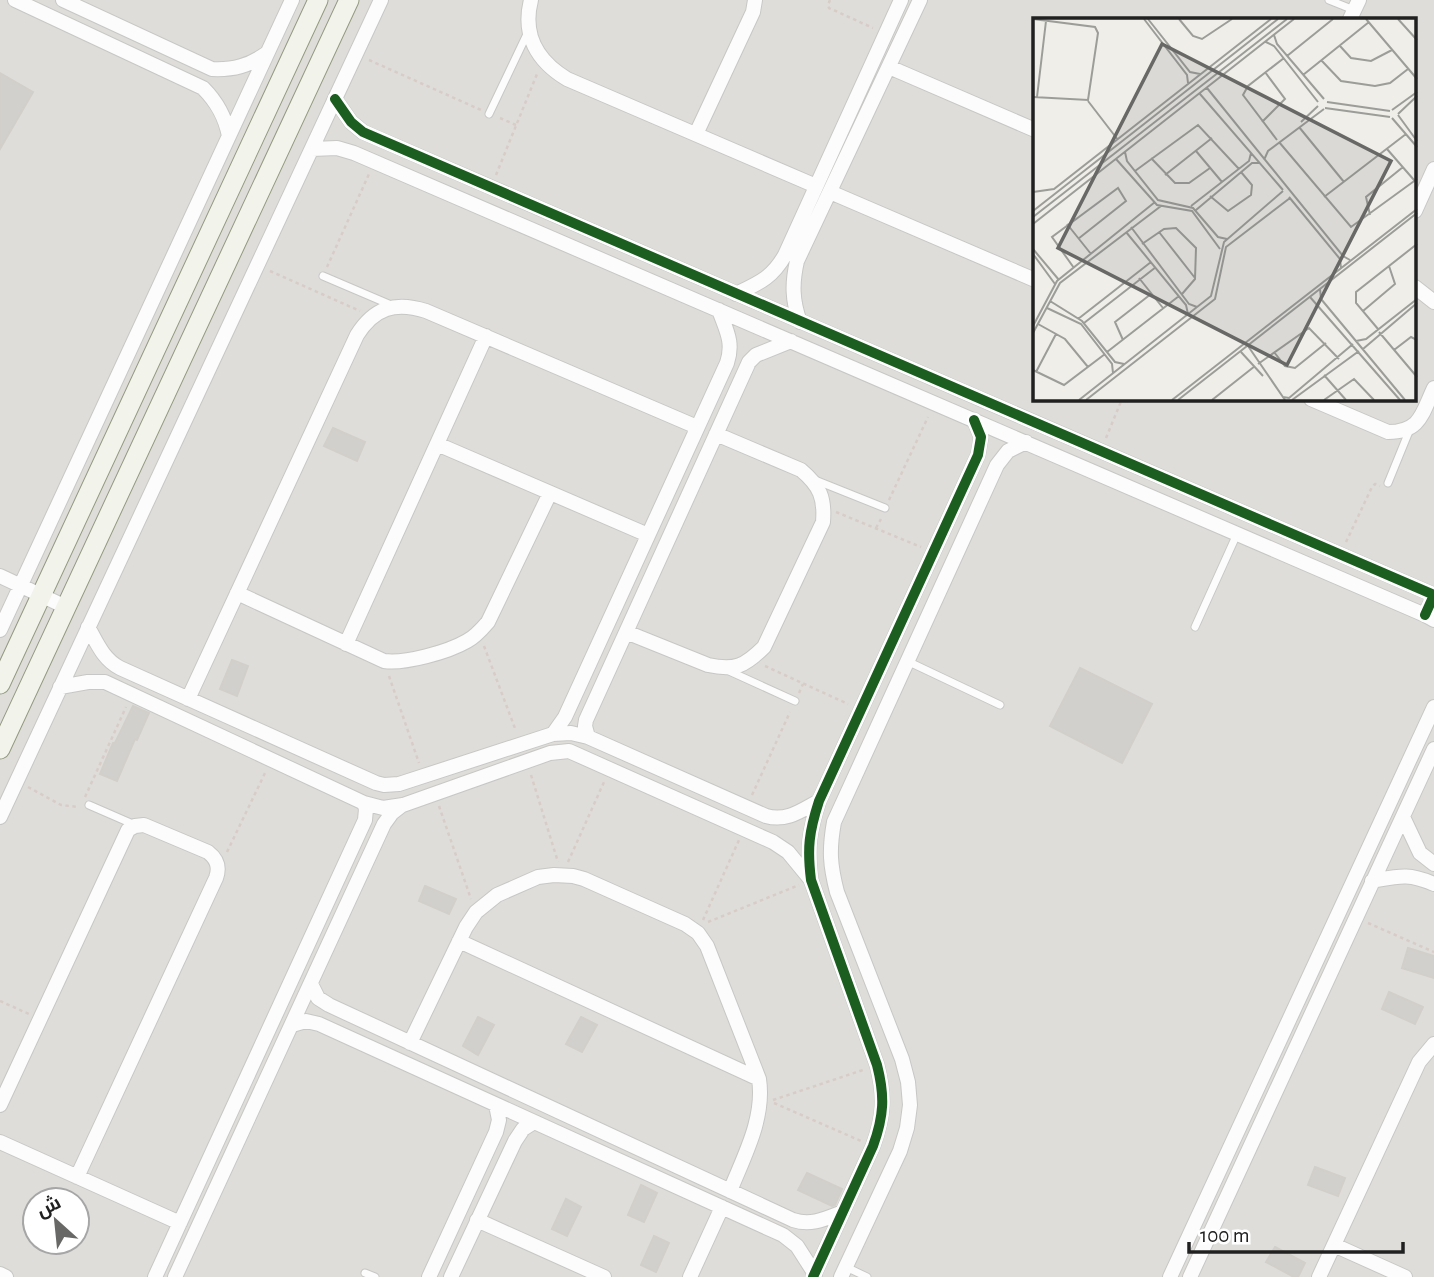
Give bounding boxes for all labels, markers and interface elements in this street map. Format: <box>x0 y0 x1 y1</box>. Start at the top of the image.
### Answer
inset map <box>1033 18 1416 401</box>
north arrow <box>21 1186 91 1256</box>
text: ش <box>33 1192 65 1222</box>
scale bar <box>1189 1210 1402 1254</box>
text: 100 m <box>1200 1225 1250 1246</box>

